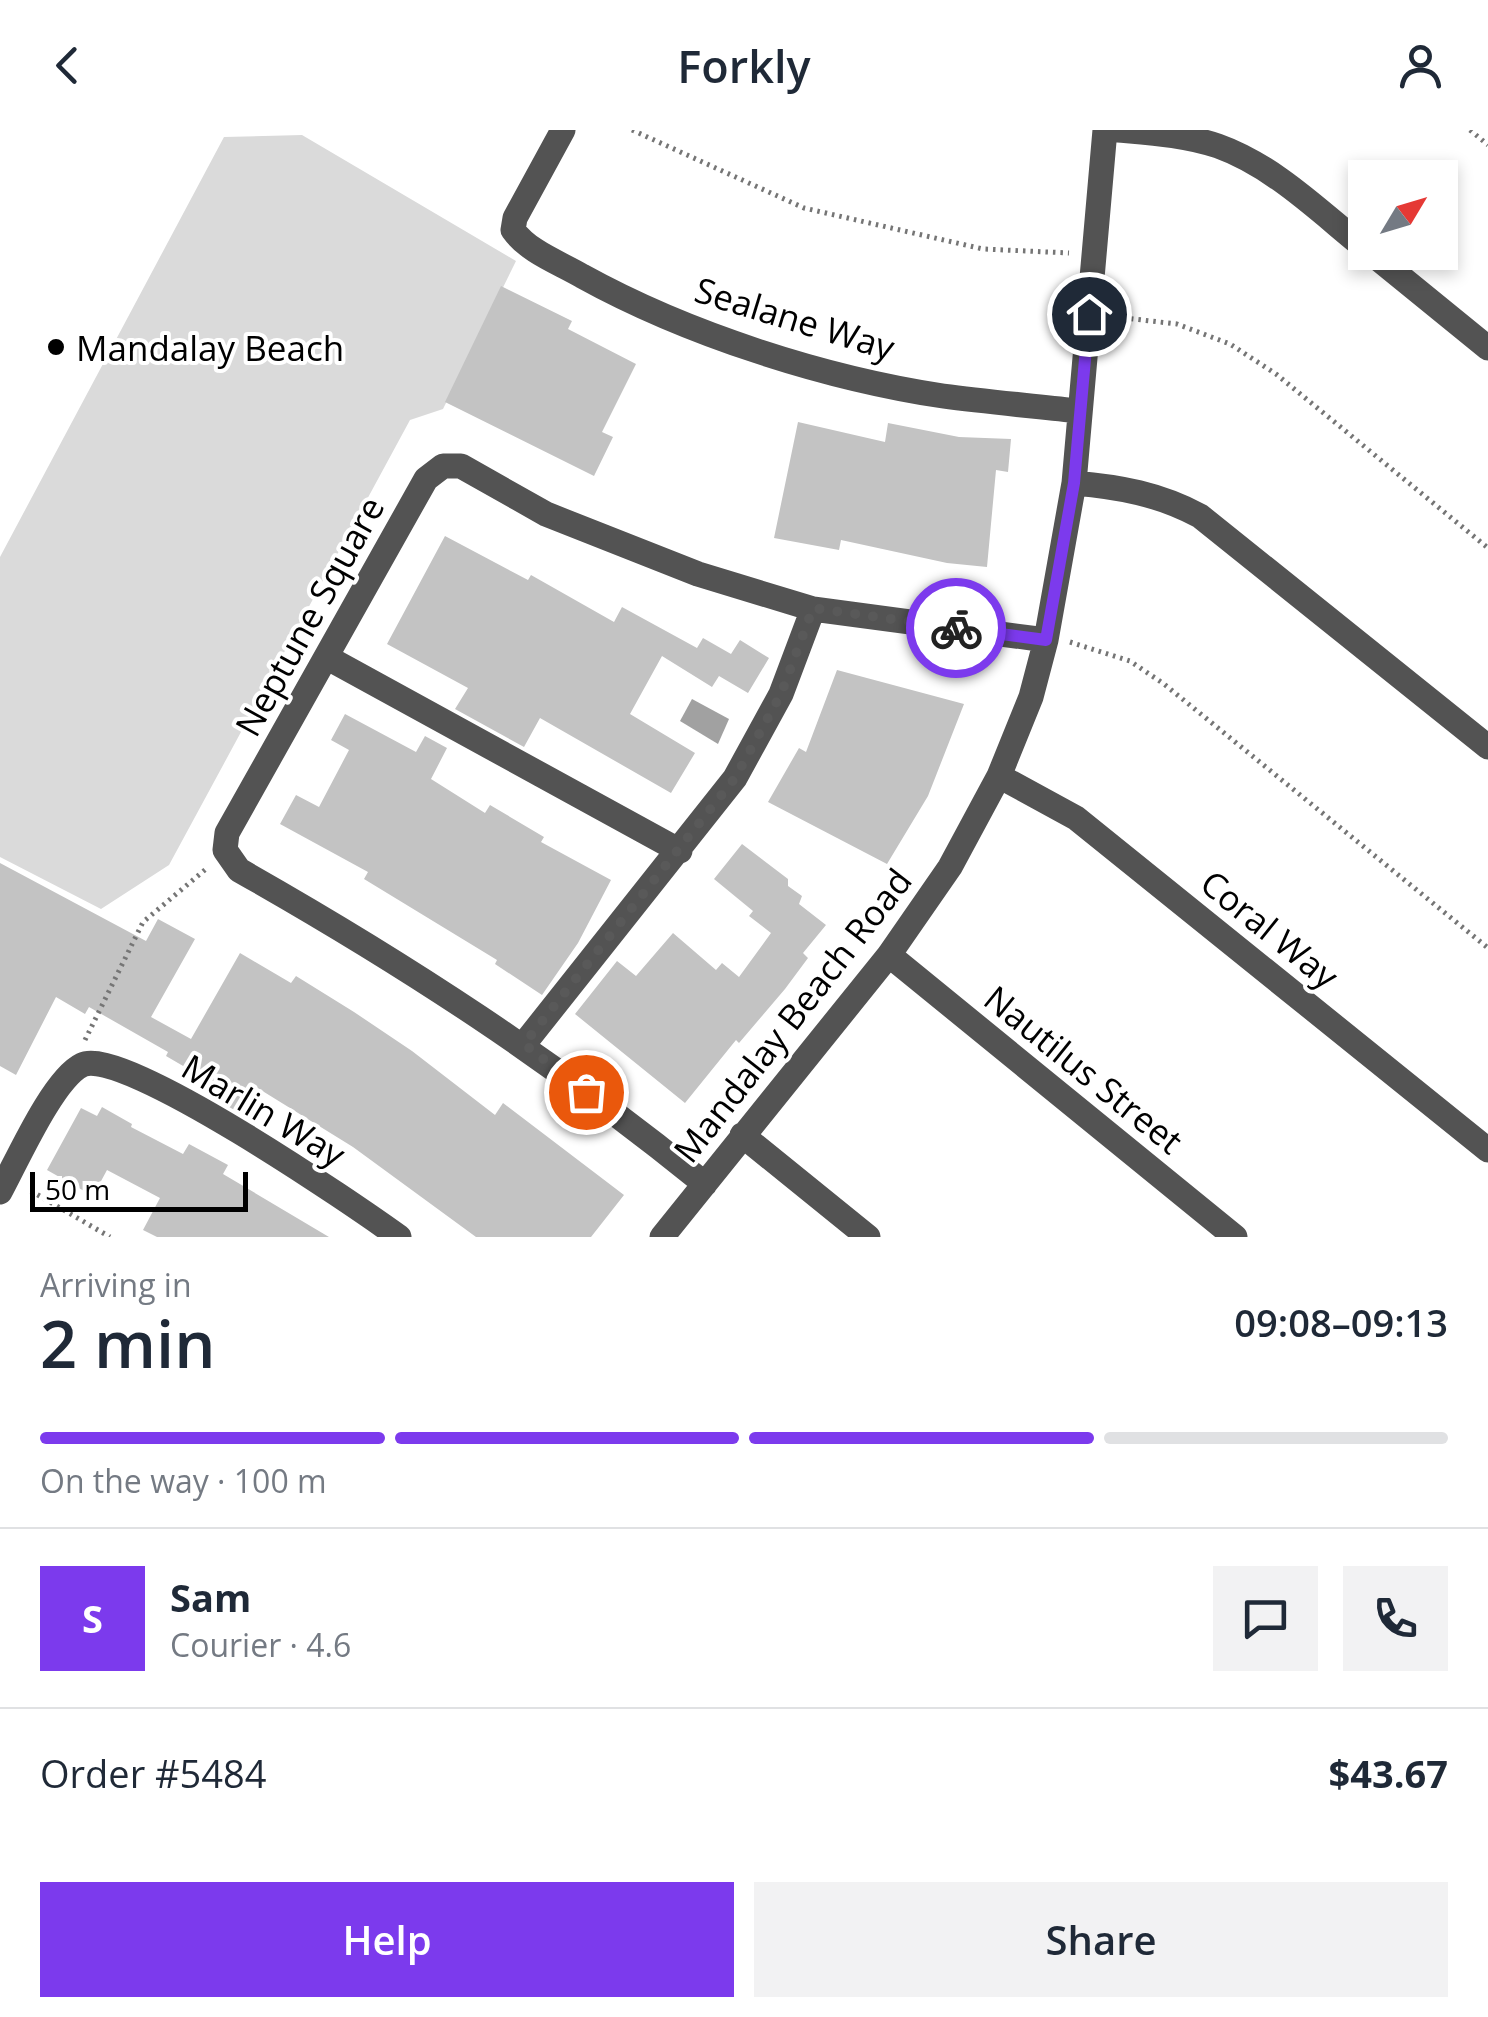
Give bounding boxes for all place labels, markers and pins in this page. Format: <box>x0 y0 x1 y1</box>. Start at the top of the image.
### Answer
pin <box>1047 272 1132 357</box>
place label: Mandalay Beach <box>76 324 344 371</box>
marker: Mandalay Beach <box>45 336 67 358</box>
pin <box>544 1050 629 1135</box>

